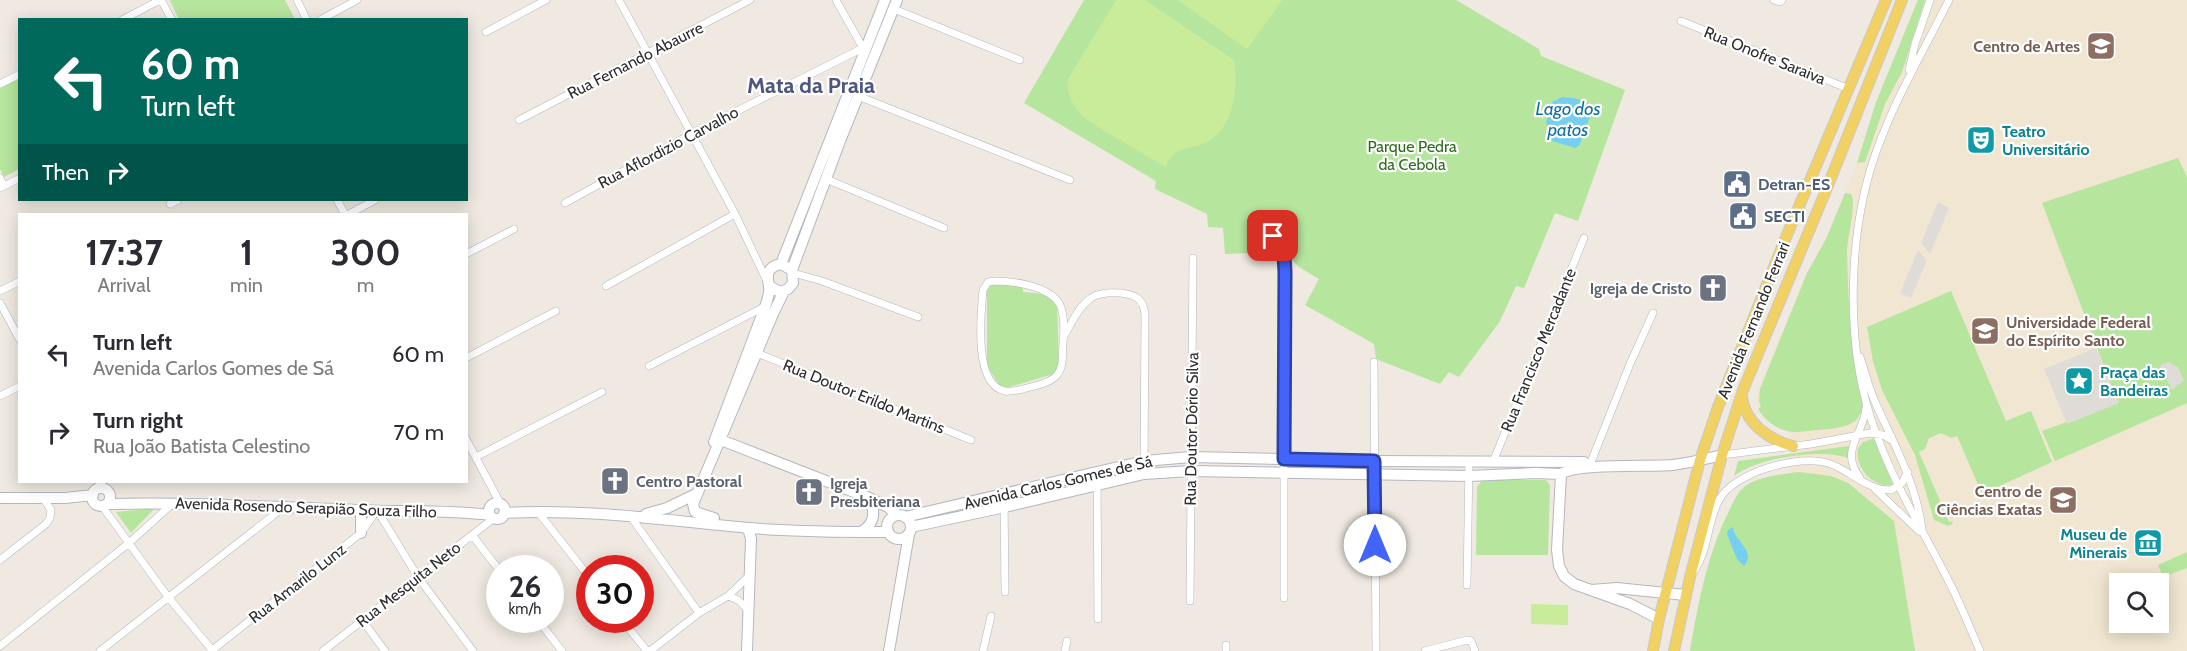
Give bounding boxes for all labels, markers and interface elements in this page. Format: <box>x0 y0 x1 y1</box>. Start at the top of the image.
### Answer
street label: Rua Fernando Abaurre <box>564 18 706 103</box>
street label: Rua Onofre Saraiva <box>1701 22 1829 89</box>
school or university icon: Centro de Artes <box>2085 30 2117 62</box>
place label: Centro de Artes <box>1973 37 2080 56</box>
text: 60 m <box>141 38 240 90</box>
icon: left <box>42 42 120 120</box>
district label: Mata da Praia <box>747 72 875 99</box>
text: Turn left <box>141 90 235 123</box>
water label: Lago dos patos <box>1536 98 1600 141</box>
street label: Rua Aflordizio Carvalho <box>595 102 742 193</box>
place label: Teatro Universitário <box>2002 122 2090 159</box>
theatre icon: Teatro Universitário <box>1965 124 1997 156</box>
park label: Parque Pedra da Cebola <box>1367 137 1457 174</box>
icon: right <box>101 156 134 189</box>
text: Then <box>42 159 89 186</box>
public building icon: Detran-ES <box>1721 168 1753 200</box>
place label: Detran-ES <box>1758 175 1830 194</box>
public building icon: SECTI <box>1727 200 1759 232</box>
place label: SECTI <box>1764 207 1805 226</box>
pin <box>1247 210 1298 261</box>
icon: arrive <box>1256 219 1289 252</box>
text: 17:37 <box>85 230 163 274</box>
text: 1 <box>240 230 253 274</box>
text: 300 <box>330 230 401 274</box>
street label: Avenida Fernando Ferrari <box>1713 239 1794 401</box>
street label: Rua Francisco Mercadante <box>1497 266 1580 435</box>
church icon: Igreja de Cristo <box>1697 272 1729 304</box>
text: Arrival <box>97 273 151 297</box>
text: min <box>230 273 263 297</box>
text: m <box>357 273 374 297</box>
place label: Igreja de Cristo <box>1590 279 1692 298</box>
place label: Universidade Federal do Espírito Santo <box>2006 313 2151 350</box>
school or university icon: Universidade Federal do Espírito Santo <box>1969 315 2001 347</box>
text: Turn left <box>93 329 172 356</box>
icon: left <box>42 338 75 371</box>
text: 60 m <box>392 341 444 368</box>
street label: Rua Doutor Dório Silva <box>1181 352 1202 506</box>
street label: Rua Doutor Erildo Martins <box>780 355 948 438</box>
text: Avenida Carlos Gomes de Sá <box>93 356 334 380</box>
place label: Praça das Bandeiras <box>2100 363 2168 400</box>
place icon: Praça das Bandeiras <box>2063 365 2095 397</box>
text: Turn right <box>93 407 183 434</box>
icon: right <box>42 416 75 449</box>
text: 70 m <box>394 419 444 446</box>
text: Rua João Batista Celestino <box>93 434 310 458</box>
street label: Avenida Carlos Gomes de Sá <box>962 451 1154 513</box>
church icon: Centro Pastoral <box>599 465 631 497</box>
place label: Centro Pastoral <box>636 472 742 491</box>
place label: Igreja Presbiteriana <box>830 474 920 511</box>
church icon: Igreja Presbiteriana <box>793 476 825 508</box>
place label: Centro de Ciências Exatas <box>1937 482 2042 519</box>
school or university icon: Centro de Ciências Exatas <box>2047 484 2079 516</box>
street label: Avenida Rosendo Serapião Souza Filho <box>175 493 437 522</box>
position arrow <box>1343 513 1407 577</box>
place label: Museu de Minerais <box>2060 525 2127 562</box>
museum icon: Museu de Minerais <box>2132 527 2164 559</box>
street label: Rua Mesquita Neto <box>352 538 465 631</box>
street label: Rua Amarilo Lunz <box>245 539 350 627</box>
speed limit sign: 30 <box>576 555 654 633</box>
text: 26 <box>509 568 541 605</box>
map controls <box>2109 573 2169 633</box>
button: search <box>2109 573 2169 633</box>
text: km/h <box>509 600 541 618</box>

